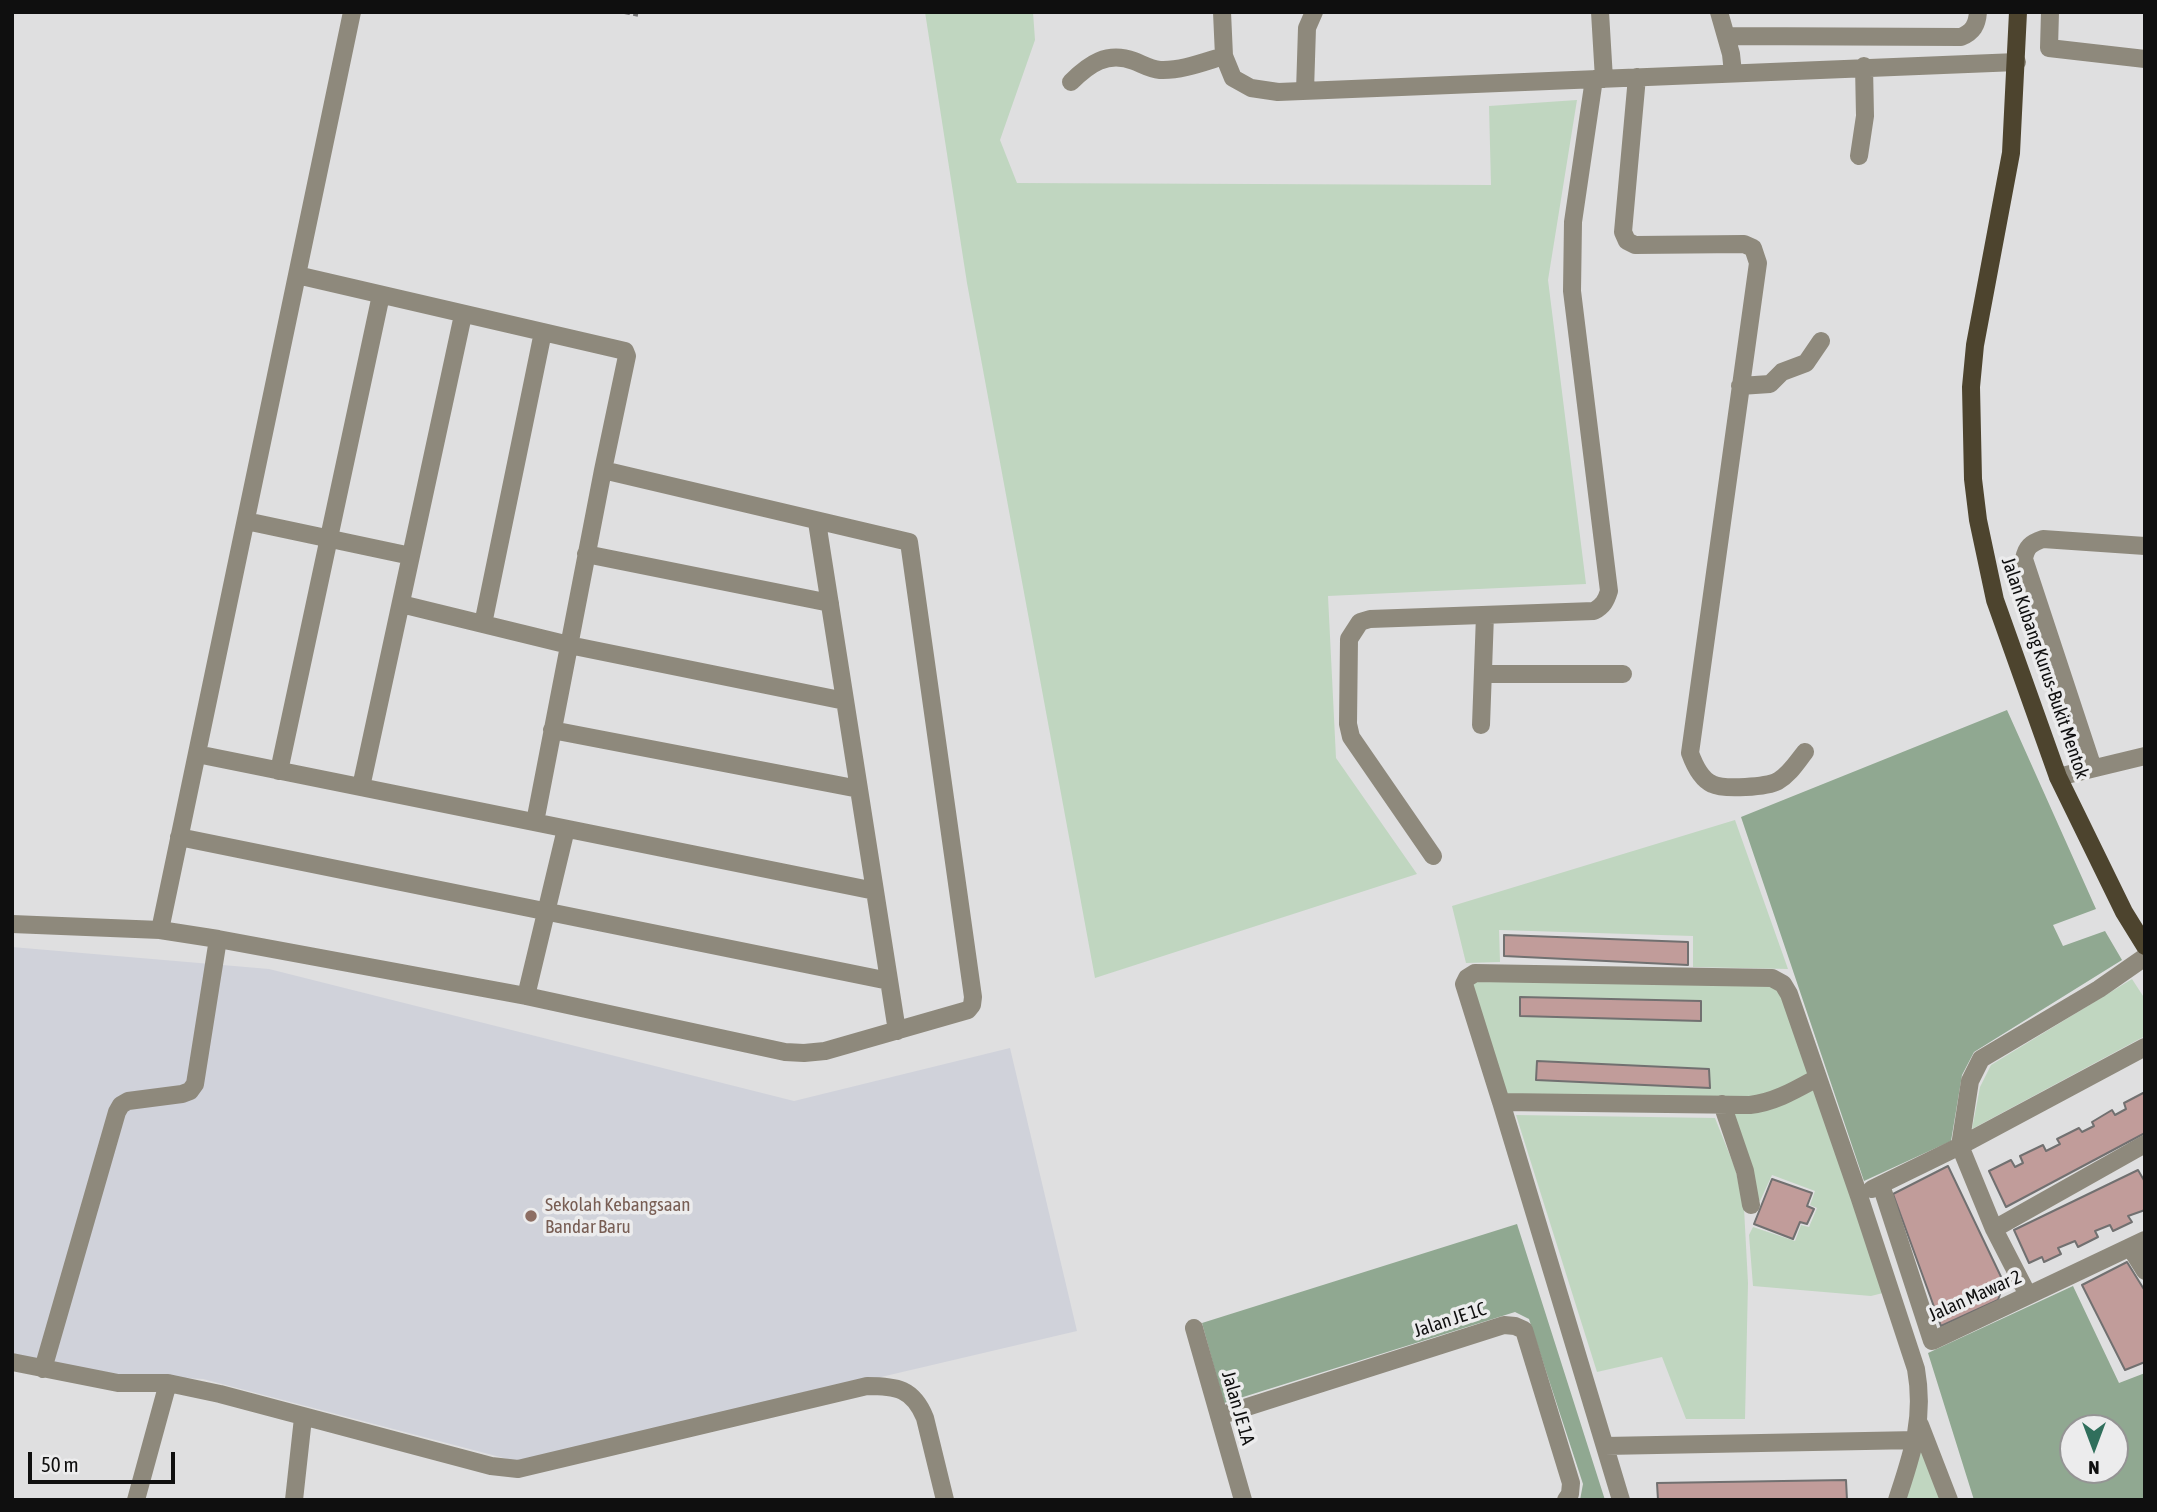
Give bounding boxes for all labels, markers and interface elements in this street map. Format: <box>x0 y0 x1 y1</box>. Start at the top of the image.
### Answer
street label: Jalan Kubang Kurus-Bukit Mentok <box>1996 554 2094 782</box>
place label: Sekolah Kebangsaan Bandar Baru <box>545 1194 691 1238</box>
marker: Sekolah Kebangsaan Bandar Baru <box>523 1208 539 1224</box>
street label: Jalan Mawar 2 <box>1925 1265 2025 1327</box>
street label: Jalan JE 1C <box>1411 1298 1489 1342</box>
street label: Jalan JE 1A <box>1217 1369 1259 1447</box>
north arrow <box>2059 1414 2129 1484</box>
scale bar <box>32 1438 178 1482</box>
text: 50 m <box>41 1452 79 1476</box>
text: N <box>2088 1457 2100 1479</box>

